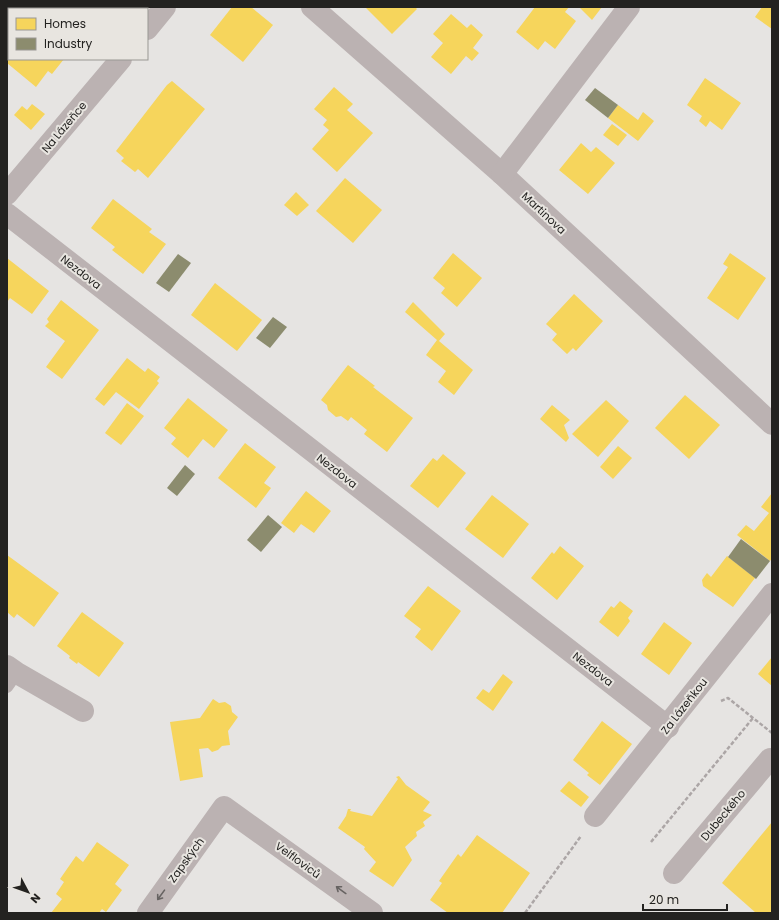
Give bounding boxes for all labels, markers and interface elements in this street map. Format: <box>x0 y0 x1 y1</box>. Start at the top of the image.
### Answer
legend <box>8 8 148 60</box>
text: Homes <box>44 15 86 32</box>
text: Industry <box>44 35 93 52</box>
street label: Na Lázeňce <box>38 98 90 156</box>
street label: Martinova <box>518 188 570 238</box>
street label: Nezdova <box>57 251 105 293</box>
street label: Nezdova <box>313 450 361 492</box>
street label: Nezdova <box>569 648 617 690</box>
street label: Za Lázeňkou <box>657 675 711 737</box>
street label: Dubeckého <box>697 786 749 844</box>
street label: Zapských <box>164 834 208 886</box>
street label: Velfloviců <box>272 838 324 882</box>
north arrow <box>8 872 48 912</box>
one-way arrow <box>335 886 346 894</box>
scale bar <box>643 886 727 912</box>
text: N <box>27 890 44 907</box>
one-way arrow <box>157 890 165 901</box>
text: 20 m <box>649 891 679 908</box>

